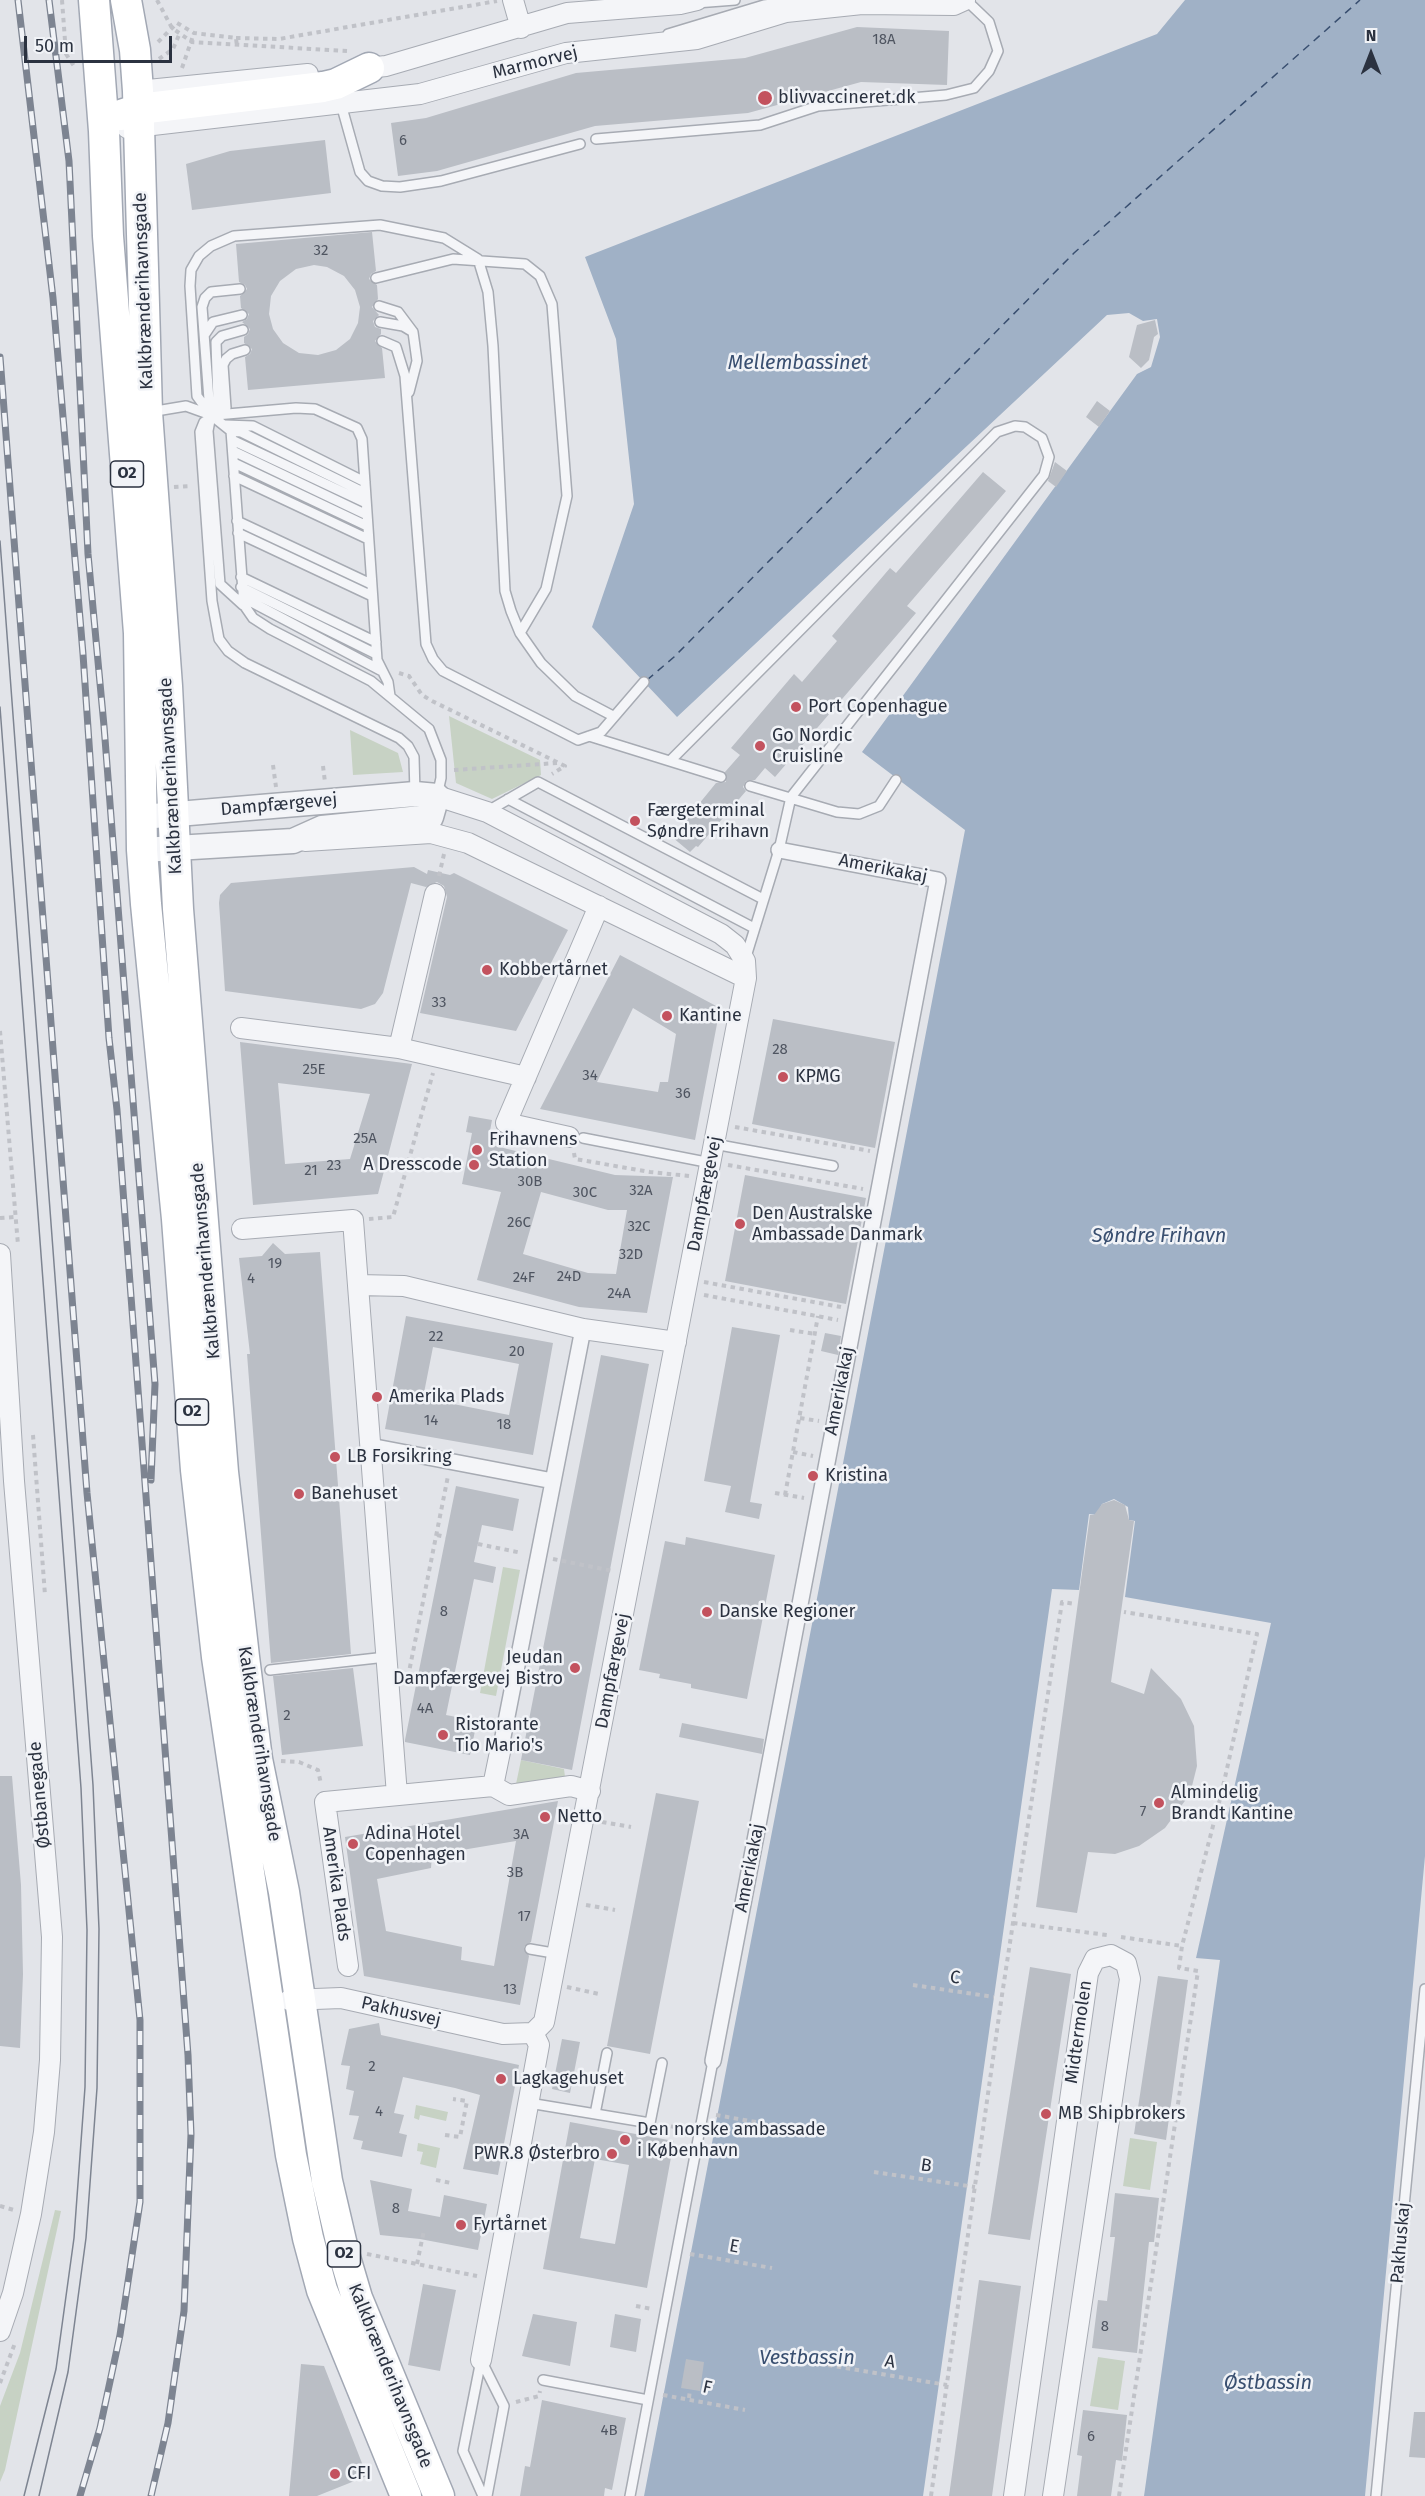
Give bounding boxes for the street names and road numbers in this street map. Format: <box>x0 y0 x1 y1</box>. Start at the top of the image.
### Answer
street label: Marmorvej <box>490 42 580 84</box>
street label: Kalkbrænderihavnsgade <box>130 192 158 390</box>
road number: O2 <box>110 461 144 487</box>
street label: Kalkbrænderihavnsgade <box>155 677 187 875</box>
street label: Dampfærgevej <box>220 789 338 821</box>
street label: Amerikakaj <box>837 850 929 888</box>
street label: Dampfærgevej <box>683 1134 727 1254</box>
street label: Kalkbrænderihavnsgade <box>187 1162 225 1360</box>
street label: Amerikakaj <box>821 1345 859 1437</box>
road number: O2 <box>176 1399 208 1425</box>
street label: Dampfærgevej <box>591 1611 635 1731</box>
street label: Kalkbrænderihavnsgade <box>233 1645 285 1843</box>
street label: Østbanegade <box>25 1741 55 1849</box>
street label: Amerikakaj <box>731 1822 769 1914</box>
street label: Amerika Plads <box>317 1825 355 1943</box>
street label: C <box>949 1967 961 1989</box>
street label: Midtermolen <box>1061 1979 1097 2085</box>
street label: Pakhusvej <box>359 1992 443 2032</box>
street label: B <box>919 2155 933 2177</box>
street label: Pakhuskaj <box>1387 2201 1415 2285</box>
street label: E <box>727 2236 741 2258</box>
road number: O2 <box>328 2241 360 2267</box>
street label: Kalkbrænderihavnsgade <box>343 2280 437 2472</box>
street label: A <box>883 2351 897 2373</box>
street label: F <box>700 2377 714 2399</box>

